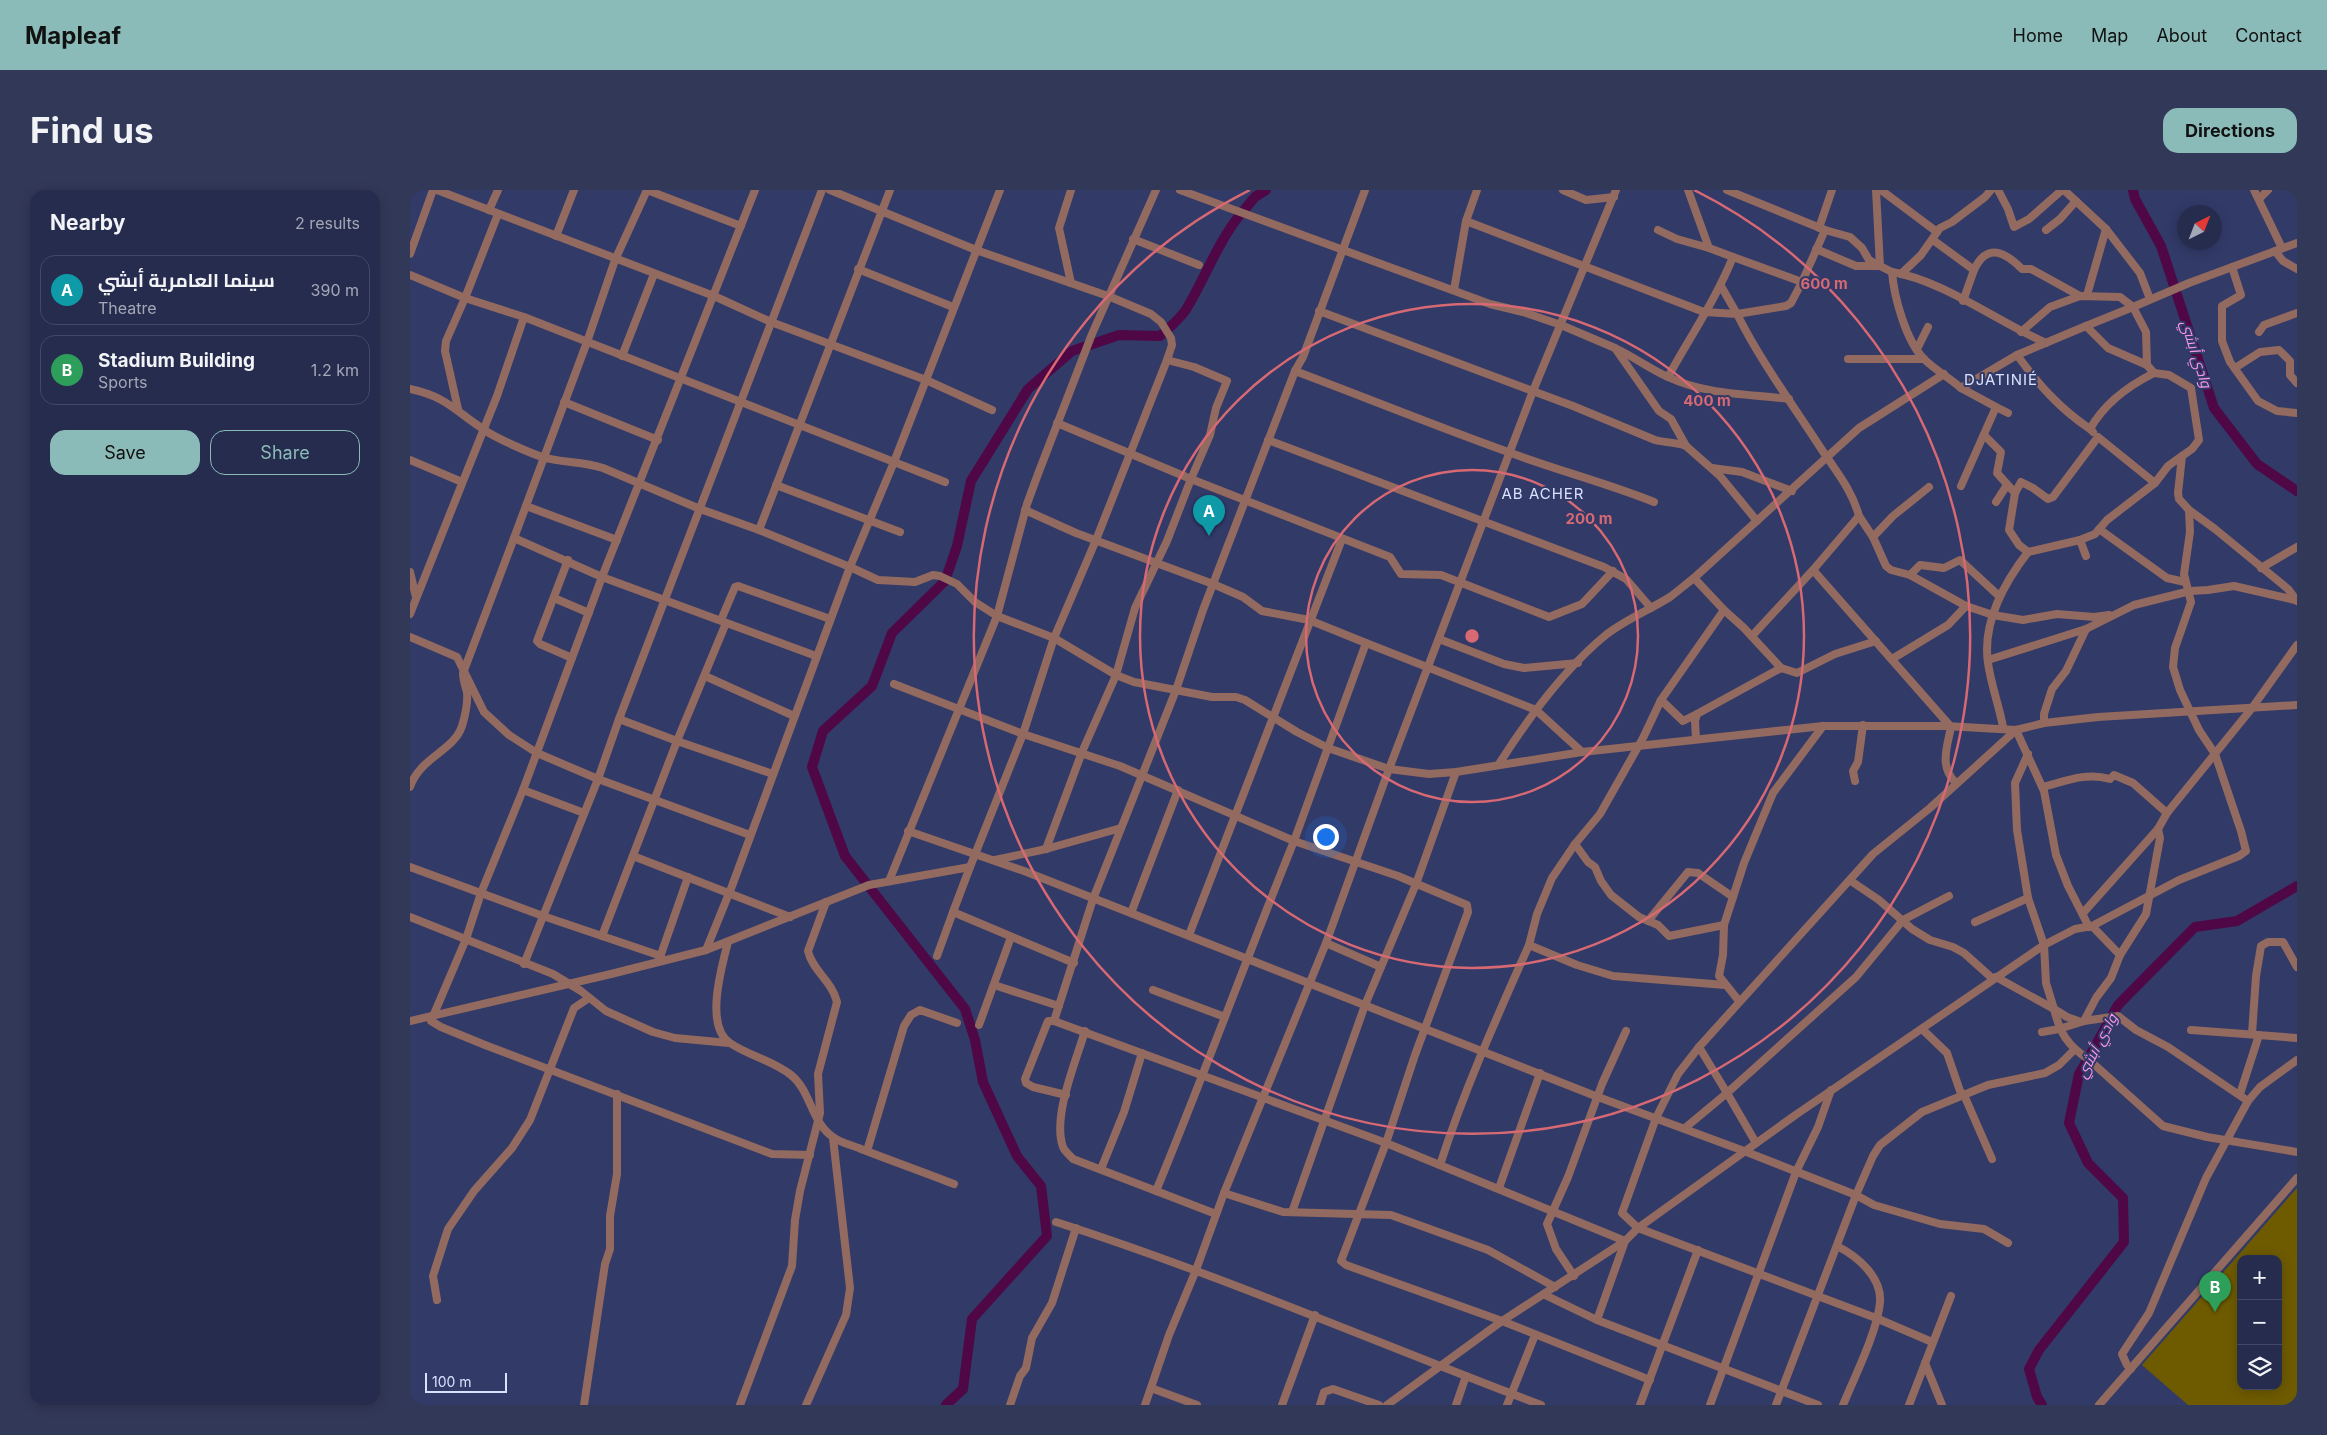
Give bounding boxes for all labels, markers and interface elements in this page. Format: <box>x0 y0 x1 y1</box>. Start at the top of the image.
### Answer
text: Mapleaf <box>25 21 121 50</box>
text: Home <box>2013 25 2063 46</box>
text: Map <box>2091 25 2128 46</box>
text: About <box>2156 25 2207 46</box>
text: Contact <box>2235 25 2302 46</box>
button: Directions <box>2163 108 2297 153</box>
text: Find us <box>30 109 154 151</box>
north arrow <box>2177 205 2222 250</box>
text: Nearby <box>50 210 125 235</box>
text: 2 results <box>295 213 360 233</box>
text: سينما العامرية أبشي <box>98 269 275 292</box>
text: 600 m <box>1800 274 1848 293</box>
text: A <box>61 280 73 300</box>
text: 390 m <box>311 280 359 300</box>
text: Theatre <box>98 298 157 318</box>
water label: وادي أبشي <box>2174 318 2217 392</box>
text: Stadium Building <box>98 349 255 372</box>
text: B <box>62 360 72 380</box>
text: 1.2 km <box>311 360 359 380</box>
district label: DJATINIÉ <box>1964 370 2038 389</box>
text: Sports <box>98 372 147 392</box>
text: 400 m <box>1683 391 1731 410</box>
button: Save <box>50 430 200 475</box>
button: Share <box>210 430 360 475</box>
district label: AB ACHER <box>1502 484 1585 503</box>
pin: A <box>1193 495 1225 536</box>
text: 200 m <box>1566 509 1612 528</box>
centre of rings <box>1463 627 1481 645</box>
your location <box>1313 824 1339 850</box>
water label: وادي أبشي <box>2072 1010 2124 1082</box>
map controls <box>2237 1255 2282 1390</box>
button: + <box>2237 1255 2282 1300</box>
pin: B <box>2199 1271 2231 1312</box>
button: − <box>2237 1300 2282 1345</box>
button: layers <box>2237 1345 2282 1390</box>
scale bar <box>425 1370 508 1393</box>
text: 100 m <box>432 1373 472 1390</box>

